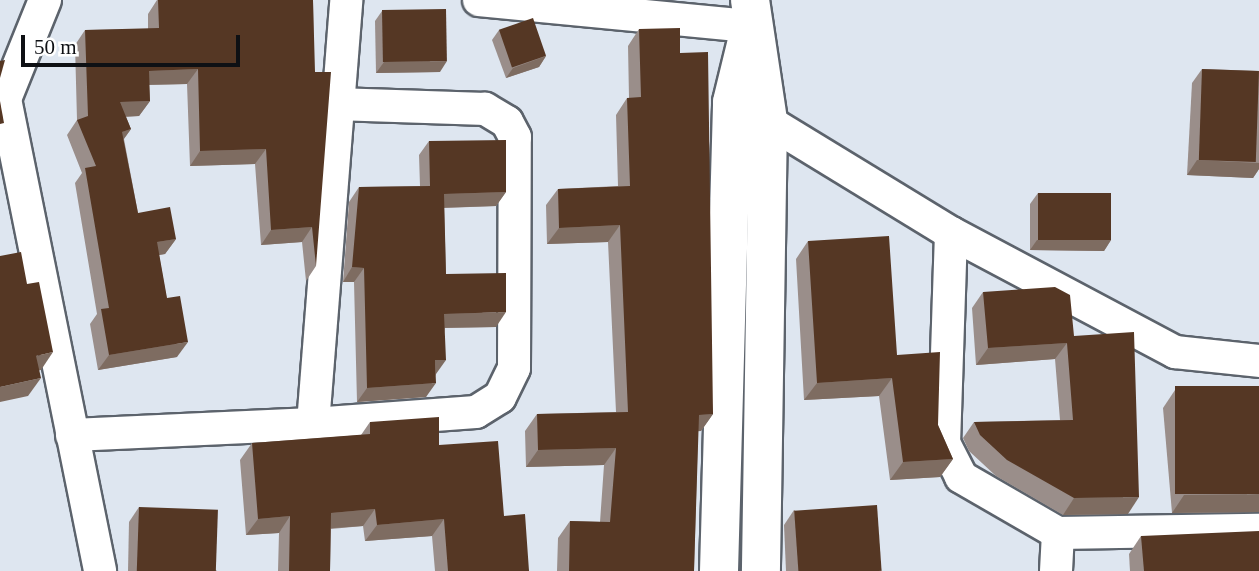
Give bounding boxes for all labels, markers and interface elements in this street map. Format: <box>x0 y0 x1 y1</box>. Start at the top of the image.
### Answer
scale bar <box>24 21 243 65</box>
text: 50 m <box>34 35 77 59</box>

